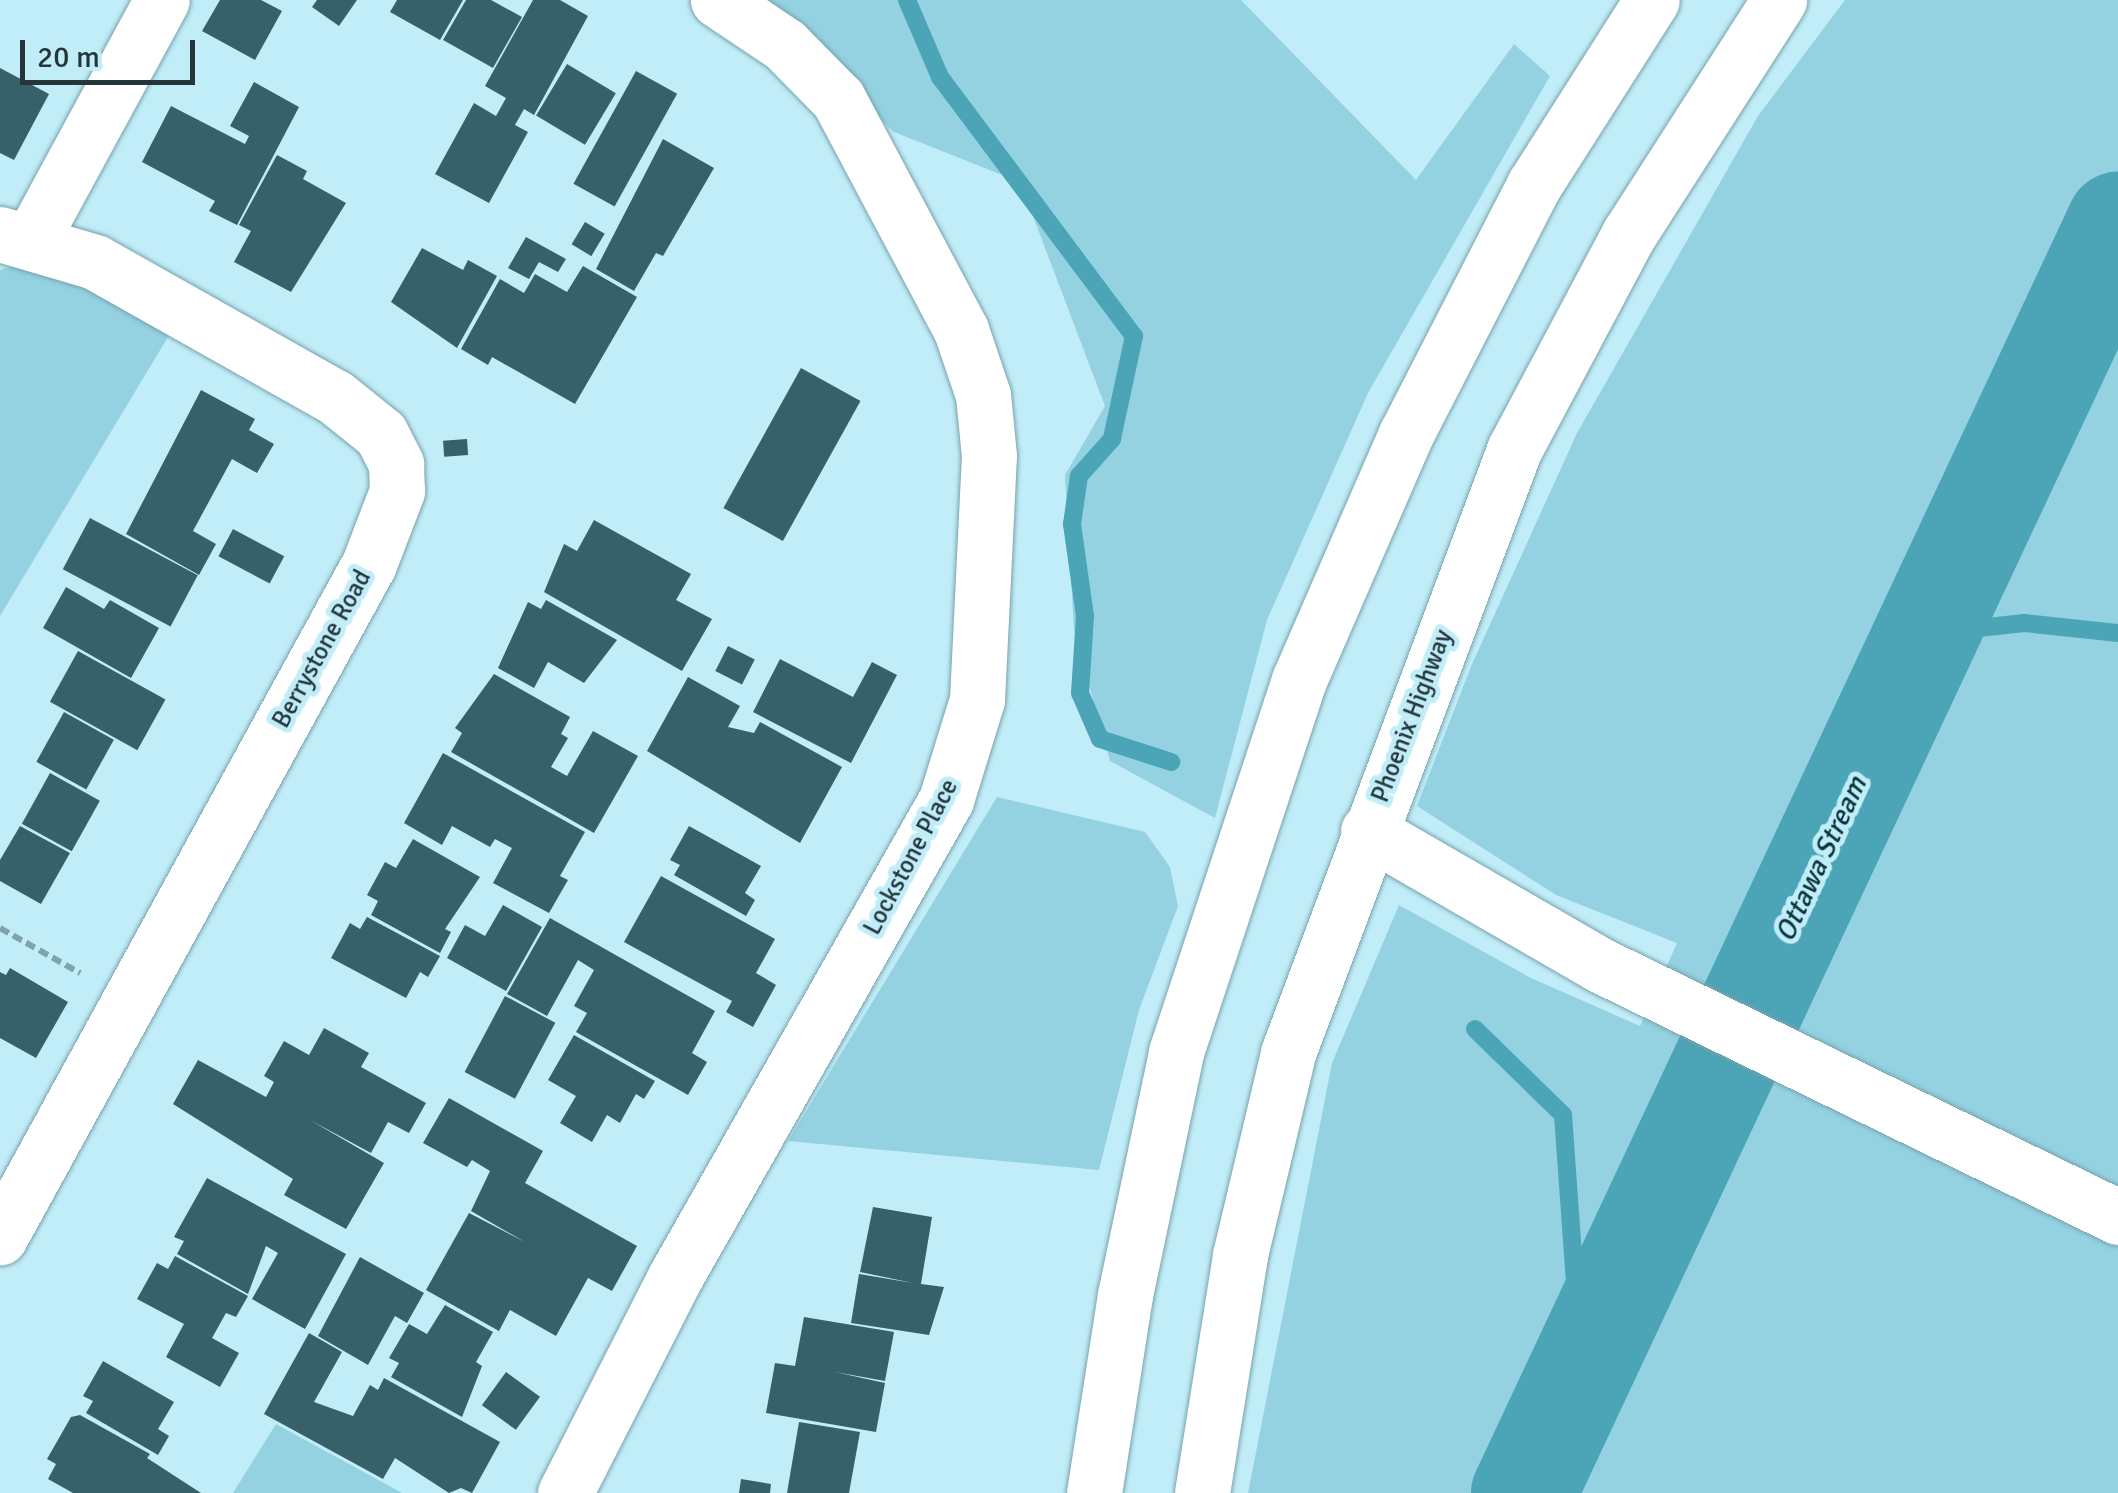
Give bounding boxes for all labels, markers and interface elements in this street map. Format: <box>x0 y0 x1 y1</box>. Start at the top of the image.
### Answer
scale bar <box>25 20 200 82</box>
text: 20 m <box>37 39 100 76</box>
street label: Berrystone Road <box>266 565 378 733</box>
street label: Phoenix Highway <box>1365 625 1459 807</box>
water label: Ottawa Stream <box>1768 771 1874 947</box>
street label: Lockstone Place <box>857 774 965 940</box>

